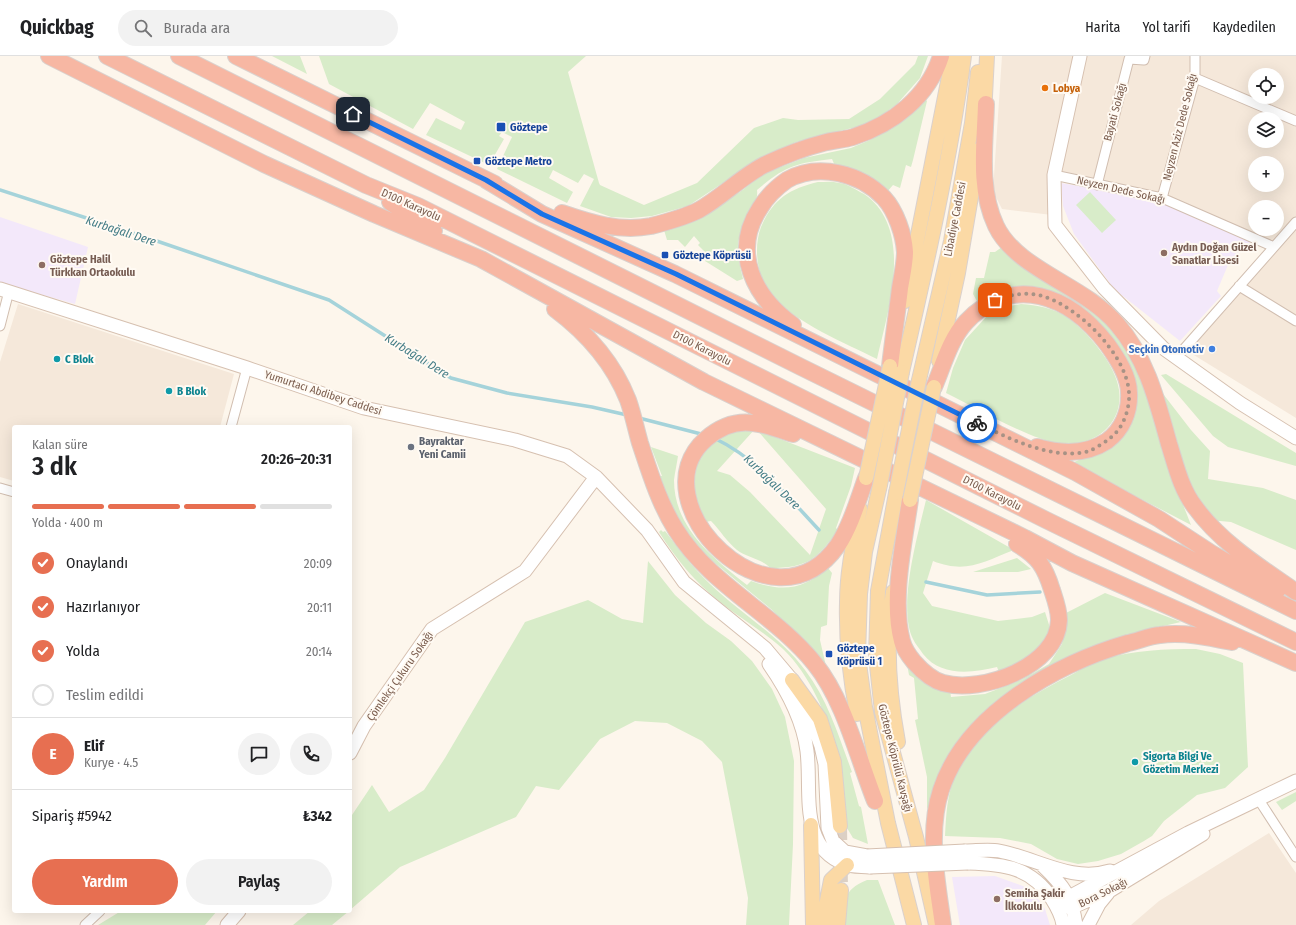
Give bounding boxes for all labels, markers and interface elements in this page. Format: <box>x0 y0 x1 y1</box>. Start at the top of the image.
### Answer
search box <box>118 10 398 46</box>
text: Quickbag <box>20 16 94 39</box>
icon: search <box>132 17 154 39</box>
text: Burada ara <box>164 19 230 37</box>
text: Harita <box>1085 19 1120 36</box>
text: Yol tarifi <box>1142 19 1190 36</box>
text: Kaydedilen <box>1212 19 1276 36</box>
map controls <box>1248 68 1284 236</box>
button: locate <box>1248 68 1284 104</box>
street label: Neyzen Aziz Dede Sokağı <box>1160 72 1200 182</box>
street label: Bayati Sokağı <box>1101 81 1129 143</box>
place label: Lobya <box>1053 82 1081 95</box>
marker: Lobya <box>1040 83 1050 93</box>
pin <box>336 97 370 131</box>
icon: home <box>342 103 364 125</box>
button: layers <box>1248 112 1284 148</box>
marker: Göztepe <box>495 121 507 133</box>
place label: Göztepe <box>510 121 548 134</box>
place label: Göztepe Metro <box>485 155 552 168</box>
marker: Göztepe Metro <box>472 156 482 166</box>
button: + <box>1248 156 1284 192</box>
street label: Neyzen Dede Sokağı <box>1076 174 1166 206</box>
street label: Libadiye Caddesi <box>941 180 969 257</box>
street label: D100 Karayolu <box>379 186 443 224</box>
button: − <box>1248 200 1284 236</box>
water label: Kurbağalı Dere <box>84 213 158 249</box>
place label: Aydın Doğan Güzel Sanatlar Lisesi <box>1171 241 1257 267</box>
marker: Aydın Doğan Güzel Sanatlar Lisesi <box>1159 248 1169 258</box>
place label: Göztepe Köprüsü <box>673 249 752 262</box>
marker: Göztepe Köprüsü <box>660 250 670 260</box>
place label: Göztepe Halil Türkkan Ortaokulu <box>50 253 136 279</box>
marker: Göztepe Halil Türkkan Ortaokulu <box>37 260 47 270</box>
pin <box>978 283 1012 317</box>
icon: bag <box>984 289 1006 311</box>
street label: D100 Karayolu <box>671 328 733 368</box>
water label: Kurbağalı Dere <box>382 331 452 381</box>
place label: Seçkin Otomotiv <box>1129 343 1205 356</box>
marker: Seçkin Otomotiv <box>1207 344 1217 354</box>
place label: C Blok <box>65 353 94 366</box>
marker: C Blok <box>52 354 62 364</box>
street label: Yumurtacı Abdibey Caddesi <box>263 368 383 418</box>
place label: B Blok <box>177 385 206 398</box>
marker: B Blok <box>164 386 174 396</box>
courier <box>957 403 997 443</box>
icon: bike <box>966 412 988 434</box>
place label: Bayraktar Yeni Camii <box>418 435 466 461</box>
text: Kalan süre <box>32 437 88 452</box>
marker: Bayraktar Yeni Camii <box>406 442 416 452</box>
text: 20:26–20:31 <box>261 450 332 468</box>
text: 3 dk <box>32 451 77 482</box>
water label: Kurbağalı Dere <box>741 452 803 513</box>
street label: D100 Karayolu <box>961 473 1023 513</box>
text: Yolda · 400 m <box>32 515 103 530</box>
icon: check <box>32 552 54 574</box>
text: Onaylandı <box>66 554 128 572</box>
text: 20:09 <box>304 556 332 571</box>
icon: check <box>32 596 54 618</box>
text: Hazırlanıyor <box>66 598 140 616</box>
text: 20:11 <box>307 600 332 615</box>
street label: Çömlekçi Çukuru Sokağı <box>364 629 436 723</box>
icon: check <box>32 640 54 662</box>
text: Yolda <box>66 642 100 660</box>
place label: Göztepe Köprüsü 1 <box>837 642 882 668</box>
text: 20:14 <box>306 644 332 659</box>
marker: Göztepe Köprüsü 1 <box>824 649 834 659</box>
text: Teslim edildi <box>66 686 144 704</box>
street label: Göztepe Köprülü Kavşağı <box>875 703 915 813</box>
button: chat <box>238 733 280 775</box>
button: phone <box>290 733 332 775</box>
text: Elif <box>84 737 104 755</box>
text: E <box>49 745 57 763</box>
place label: Sigorta Bilgi Ve Gözetim Merkezi <box>1143 750 1219 776</box>
text: Kurye · 4.5 <box>84 755 138 770</box>
marker: Sigorta Bilgi Ve Gözetim Merkezi <box>1130 757 1140 767</box>
text: Sipariş #5942 <box>32 807 112 825</box>
text: ₺342 <box>303 807 332 825</box>
button: Yardım <box>32 859 178 905</box>
button: Paylaş <box>186 859 332 905</box>
street label: Bora Sokağı <box>1076 876 1130 910</box>
place label: Semiha Şakir İlkokulu <box>1005 887 1066 913</box>
marker: Semiha Şakir İlkokulu <box>992 894 1002 904</box>

